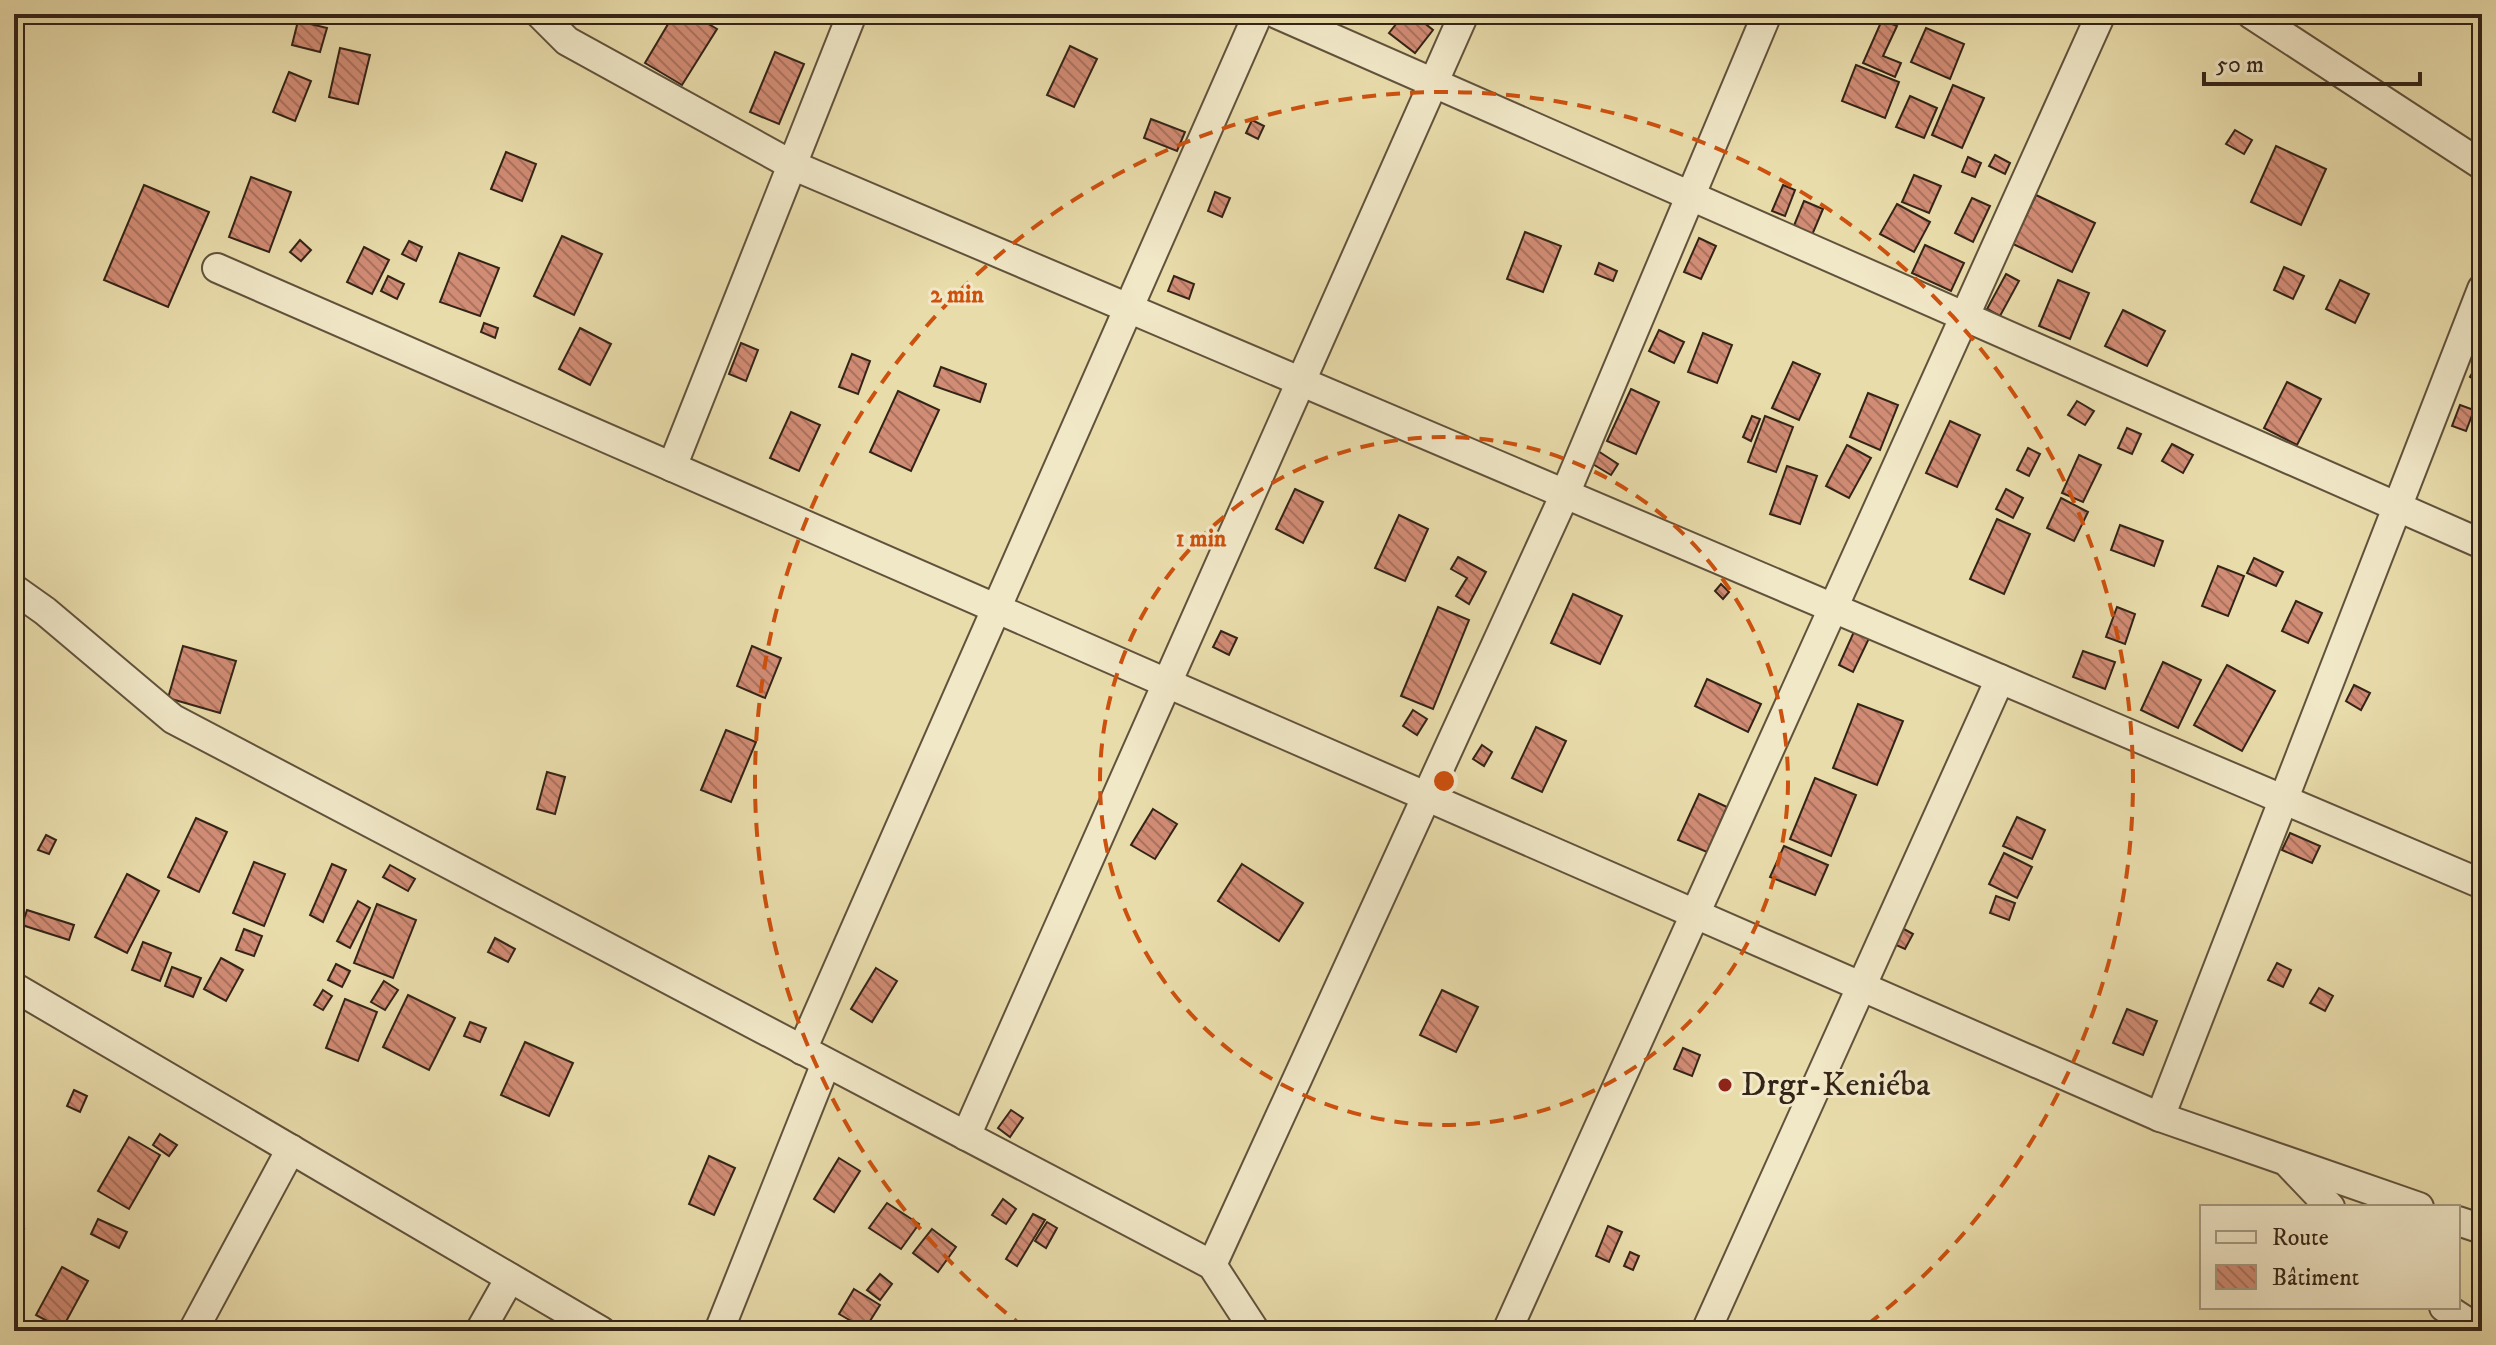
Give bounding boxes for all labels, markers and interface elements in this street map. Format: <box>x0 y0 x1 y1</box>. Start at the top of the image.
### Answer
scale bar <box>2204 36 2420 86</box>
text: 50 m <box>2216 50 2264 80</box>
text: 2 min <box>930 280 984 310</box>
text: 1 min <box>1176 524 1227 554</box>
centre of rings <box>1430 767 1458 795</box>
place label: Drgr-Keniéba <box>1741 1064 1931 1106</box>
marker: Drgr-Keniéba <box>1716 1076 1734 1094</box>
legend <box>2200 1205 2460 1309</box>
text: Route <box>2272 1223 2329 1253</box>
text: Bâtiment <box>2272 1263 2360 1293</box>

